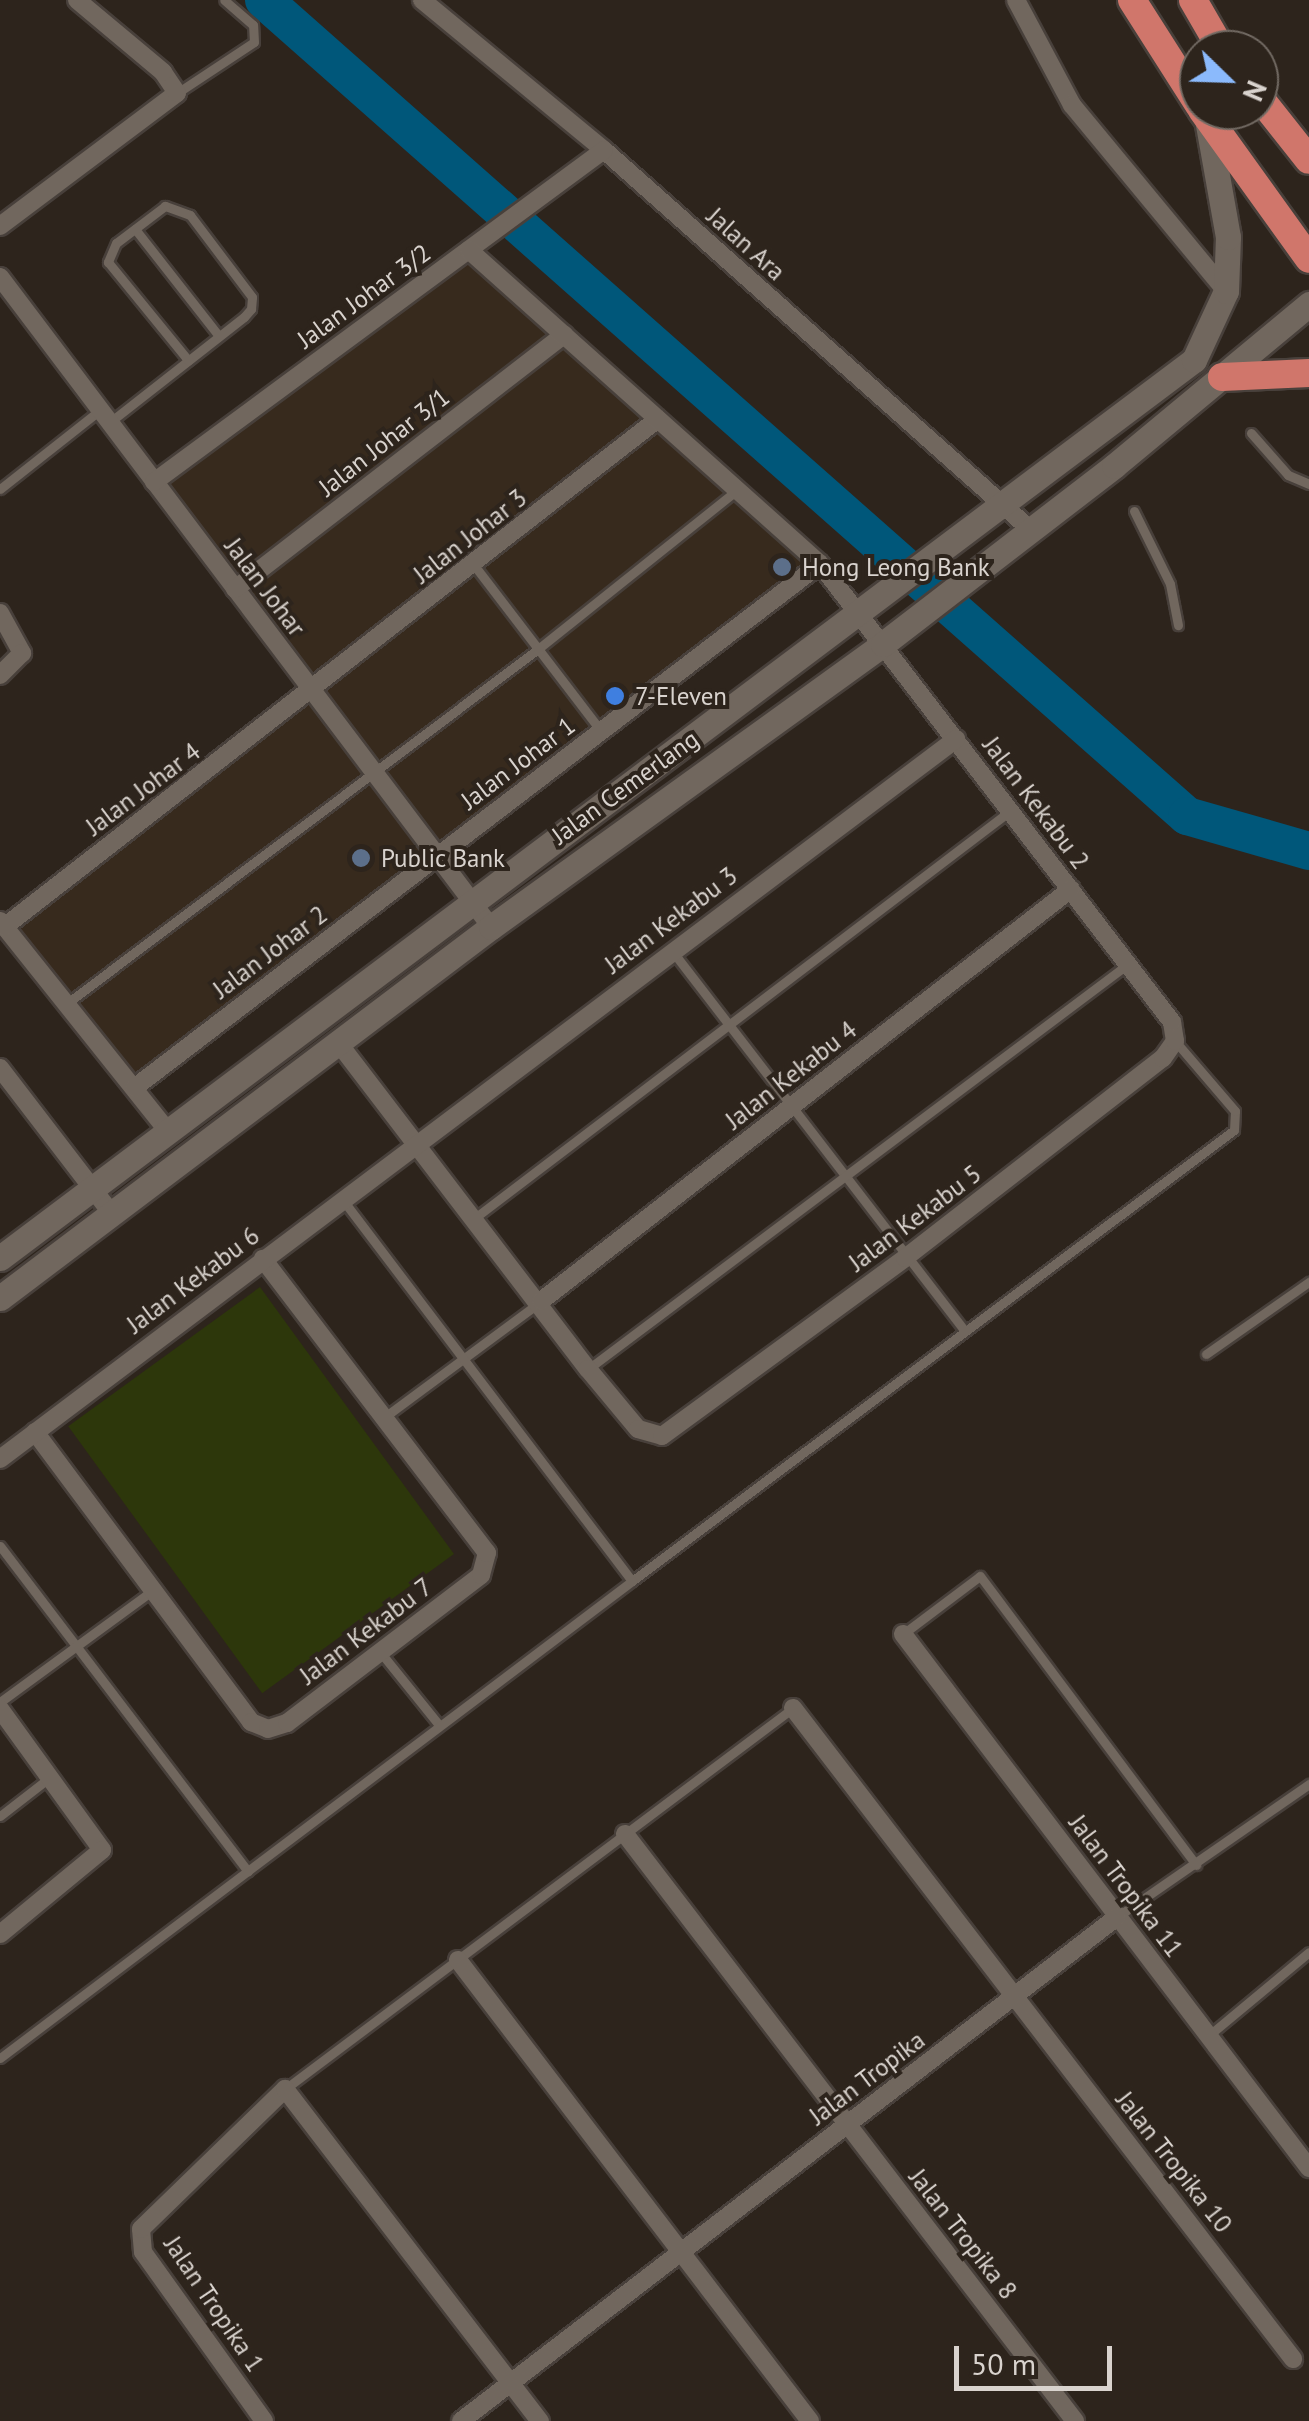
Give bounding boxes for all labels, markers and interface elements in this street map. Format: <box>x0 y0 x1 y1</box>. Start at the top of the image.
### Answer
north arrow <box>1179 30 1279 130</box>
text: N <box>1235 75 1276 107</box>
street label: Jalan Ara <box>701 201 791 287</box>
street label: Jalan Johar 3/2 <box>291 238 437 354</box>
street label: Jalan Johar 3/1 <box>313 382 455 502</box>
street label: Jalan Johar 3 <box>407 483 533 589</box>
street label: Jalan Johar <box>218 532 312 642</box>
place label: Hong Leong Bank <box>802 552 990 582</box>
marker: Hong Leong Bank <box>771 556 793 578</box>
place label: 7-Eleven <box>635 681 727 711</box>
marker: 7-Eleven <box>604 685 626 707</box>
street label: Jalan Johar 1 <box>455 710 581 816</box>
street label: Jalan Cemerlang <box>546 724 704 850</box>
street label: Jalan Kekabu 2 <box>976 731 1096 875</box>
street label: Jalan Johar 4 <box>80 736 206 842</box>
place label: Public Bank <box>381 843 506 873</box>
marker: Public Bank <box>350 847 372 869</box>
street label: Jalan Kekabu 3 <box>599 860 743 980</box>
street label: Jalan Johar 2 <box>207 899 333 1005</box>
street label: Jalan Kekabu 4 <box>719 1015 863 1135</box>
street label: Jalan Kekabu 5 <box>843 1158 987 1278</box>
street label: Jalan Kekabu 6 <box>121 1220 265 1340</box>
street label: Jalan Kekabu 7 <box>294 1571 438 1691</box>
street label: Jalan Tropika 11 <box>1062 1809 1190 1963</box>
street label: Jalan Tropika <box>803 2025 931 2131</box>
street label: Jalan Tropika 10 <box>1109 2085 1239 2239</box>
street label: Jalan Tropika 8 <box>903 2163 1023 2305</box>
street label: Jalan Tropika 1 <box>157 2230 271 2378</box>
scale bar <box>959 2326 1116 2388</box>
text: 50 m <box>971 2344 1036 2383</box>

